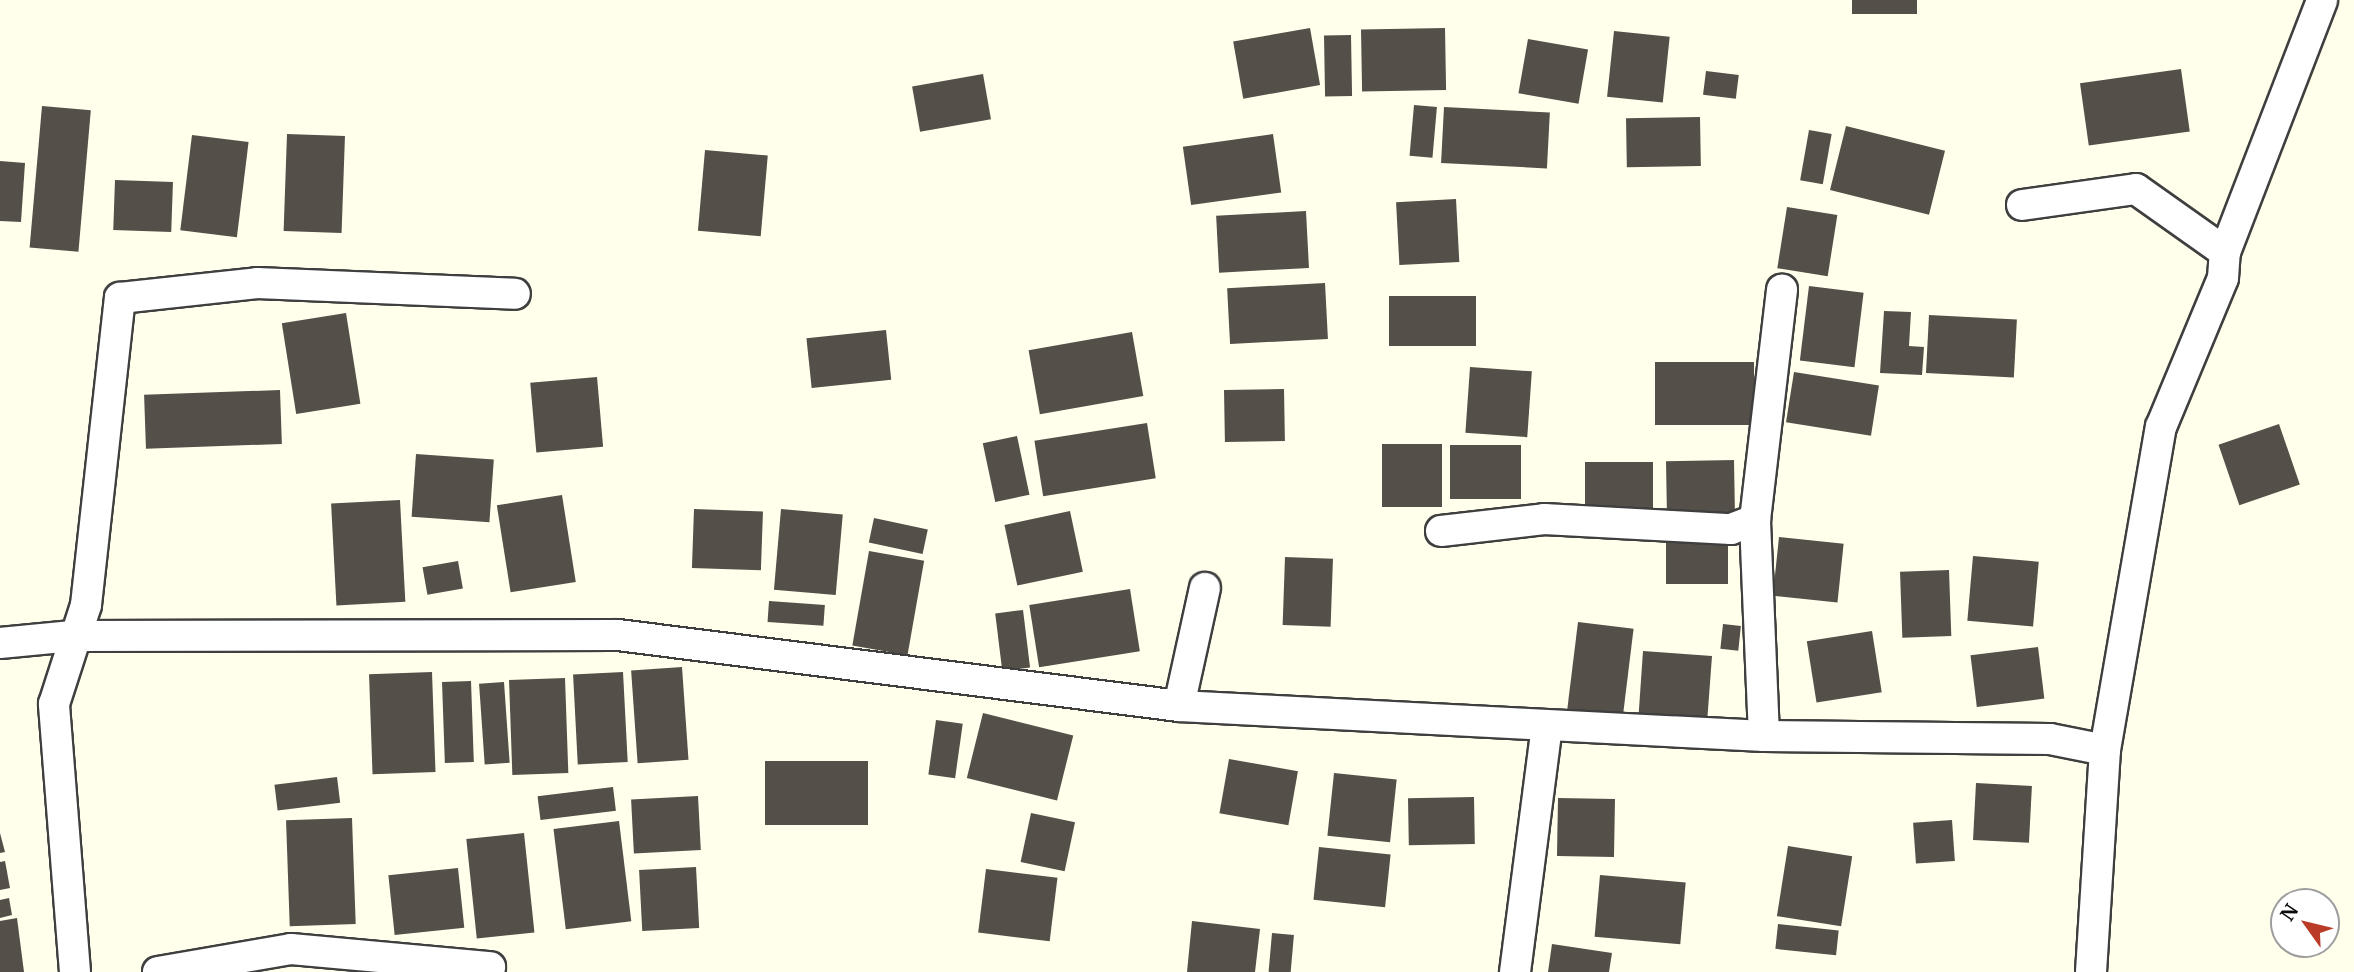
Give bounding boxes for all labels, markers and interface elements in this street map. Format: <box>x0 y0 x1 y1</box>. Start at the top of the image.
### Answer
north arrow <box>2270 888 2340 958</box>
text: N <box>2275 899 2303 925</box>

